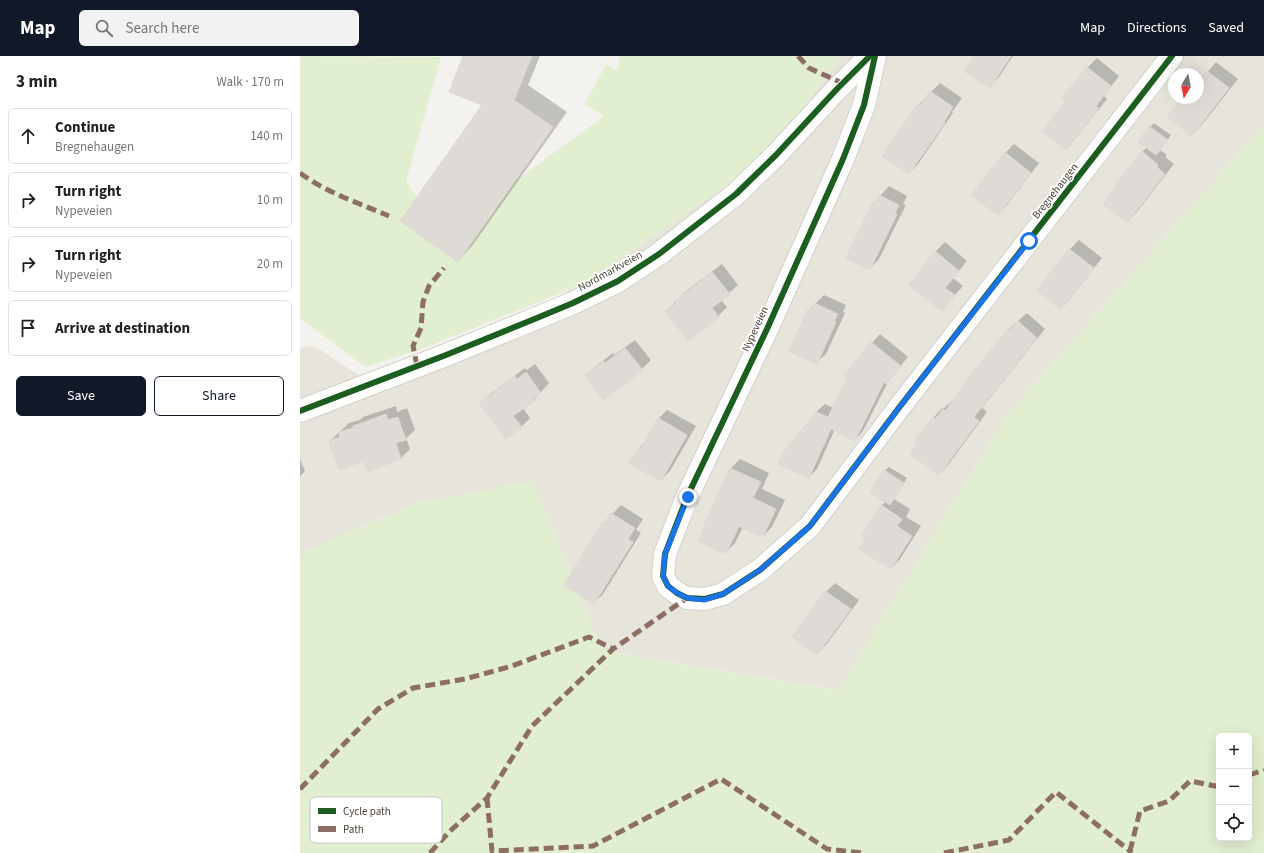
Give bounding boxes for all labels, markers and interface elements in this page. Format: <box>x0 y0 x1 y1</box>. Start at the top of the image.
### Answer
search box <box>79 10 359 46</box>
text: Map <box>20 15 55 42</box>
icon: search <box>93 17 115 39</box>
text: Search here <box>125 18 199 39</box>
text: Map <box>1080 18 1105 38</box>
text: Directions <box>1127 18 1186 38</box>
text: Saved <box>1208 18 1244 38</box>
north arrow <box>1168 68 1204 104</box>
text: 3 min <box>16 70 57 94</box>
text: Walk · 170 m <box>216 73 284 91</box>
text: Continue <box>55 117 115 138</box>
icon: ahead <box>17 125 39 147</box>
text: 140 m <box>250 127 283 145</box>
text: Bregnehaugen <box>55 138 134 156</box>
street label: Bregnehaugen <box>1028 160 1082 222</box>
text: Turn right <box>55 181 121 202</box>
icon: right <box>17 189 39 211</box>
text: 10 m <box>257 191 283 209</box>
text: Nypeveien <box>55 202 112 220</box>
route start <box>1020 232 1038 250</box>
text: Turn right <box>55 245 121 266</box>
street label: Nordmarkveien <box>575 247 645 295</box>
icon: right <box>17 253 39 275</box>
text: 20 m <box>257 255 283 273</box>
text: Nypeveien <box>55 266 112 284</box>
street label: Nypeveien <box>738 304 772 354</box>
icon: arrive <box>17 317 39 339</box>
text: Arrive at destination <box>55 318 190 339</box>
button: Save <box>16 376 146 416</box>
button: Share <box>154 376 284 416</box>
route end <box>679 488 697 506</box>
map controls <box>1216 733 1252 841</box>
button: + <box>1216 733 1252 769</box>
button: − <box>1216 769 1252 805</box>
legend <box>310 797 442 843</box>
text: Cycle path <box>343 804 391 819</box>
button: locate <box>1216 805 1252 841</box>
text: Path <box>343 822 364 837</box>

